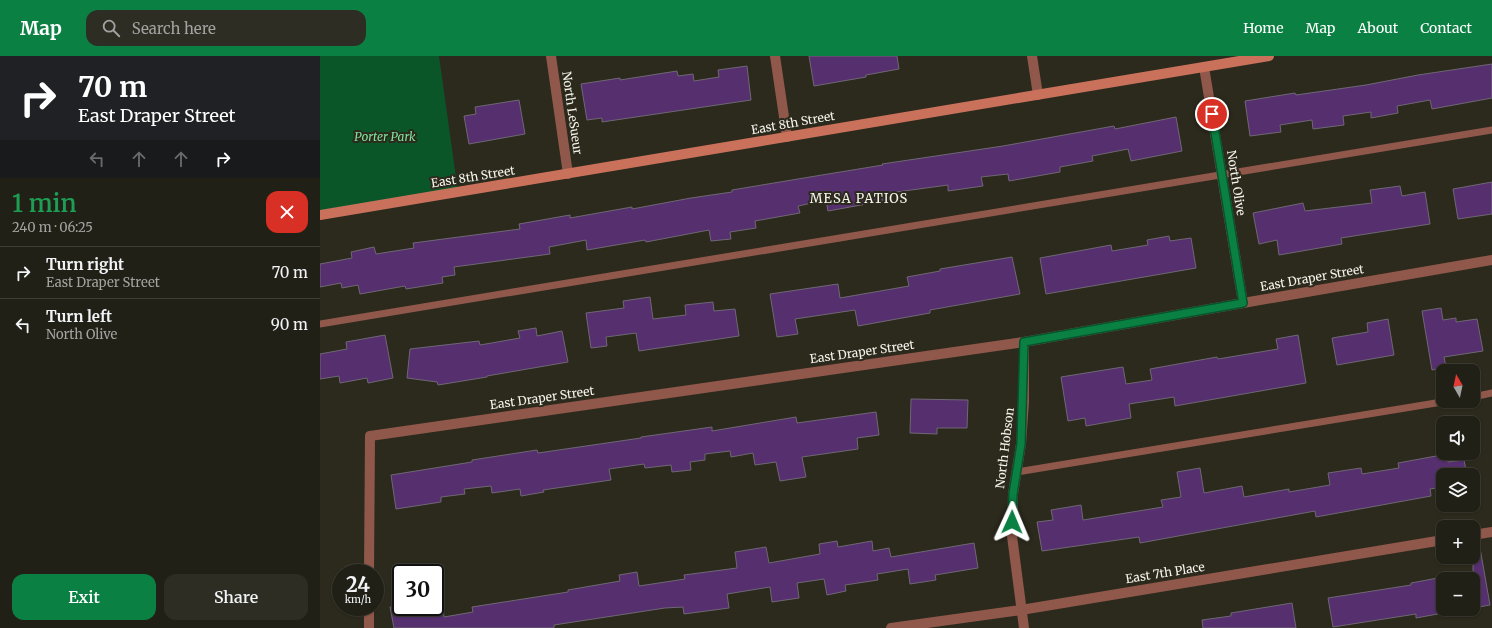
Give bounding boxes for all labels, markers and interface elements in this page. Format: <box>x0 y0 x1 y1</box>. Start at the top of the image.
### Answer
search box <box>86 10 366 46</box>
text: Map <box>20 16 62 40</box>
icon: search <box>100 17 122 39</box>
text: Search here <box>132 19 216 38</box>
text: Home <box>1243 19 1284 37</box>
text: Map <box>1306 19 1335 37</box>
text: About <box>1357 19 1398 37</box>
text: Contact <box>1420 19 1472 37</box>
text: 70 m <box>78 69 147 105</box>
street label: North LeSueur <box>559 70 586 156</box>
icon: right <box>12 72 64 124</box>
pin <box>1195 97 1229 131</box>
icon: arrive <box>1201 103 1223 125</box>
text: East Draper Street <box>78 104 236 127</box>
street label: East 8th Street <box>750 108 836 137</box>
park label: Porter Park <box>354 129 416 144</box>
icon: left <box>86 148 108 170</box>
icon: ahead <box>128 148 150 170</box>
icon: ahead <box>170 148 192 170</box>
icon: right <box>212 148 234 170</box>
street label: North Olive <box>1224 149 1249 217</box>
street label: East 8th Street <box>430 162 516 191</box>
text: 1 min <box>12 188 77 219</box>
district label: MESA PATIOS <box>810 190 908 207</box>
button: close <box>266 191 308 233</box>
text: 240 m · 06:25 <box>12 219 93 236</box>
text: Turn right <box>46 255 124 274</box>
street label: East Draper Street <box>1259 261 1365 294</box>
icon: right <box>12 262 34 284</box>
text: 70 m <box>272 263 308 282</box>
text: East Draper Street <box>46 274 160 291</box>
text: Turn left <box>46 307 112 326</box>
icon: left <box>12 314 34 336</box>
text: 90 m <box>271 315 308 334</box>
text: North Olive <box>46 326 117 343</box>
street label: East Draper Street <box>809 337 915 366</box>
north arrow <box>1436 364 1480 408</box>
map controls <box>1436 364 1480 616</box>
street label: East Draper Street <box>489 383 595 412</box>
street label: North Hobson <box>992 407 1017 489</box>
button: sound <box>1436 416 1480 460</box>
button: layers <box>1436 468 1480 512</box>
position arrow <box>991 501 1033 543</box>
button: + <box>1436 520 1480 564</box>
street label: East 7th Place <box>1124 559 1206 586</box>
speed limit sign: 30 <box>392 564 444 616</box>
text: 24 <box>346 572 370 597</box>
button: − <box>1436 572 1480 616</box>
button: Exit <box>12 574 156 620</box>
button: Share <box>164 574 308 620</box>
text: km/h <box>345 593 371 606</box>

